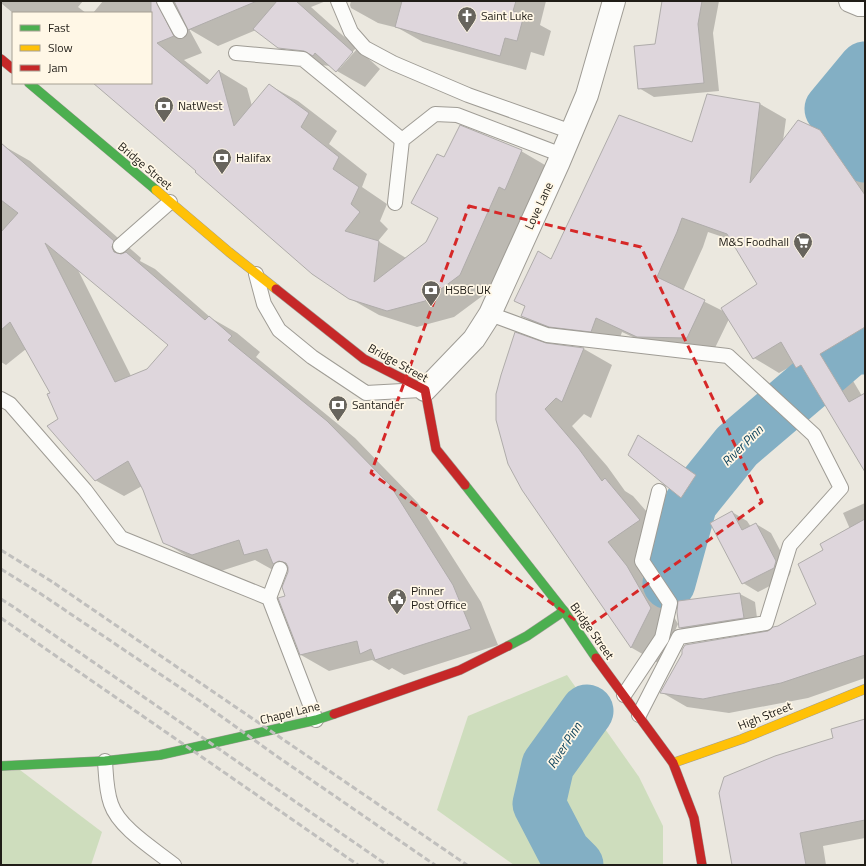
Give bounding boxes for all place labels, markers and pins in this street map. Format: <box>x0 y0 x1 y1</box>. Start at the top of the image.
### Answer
church icon: Saint Luke <box>456 5 478 33</box>
place label: Saint Luke <box>481 6 533 25</box>
bank icon: NatWest <box>153 95 175 123</box>
place label: NatWest <box>178 96 223 115</box>
bank icon: Halifax <box>211 147 233 175</box>
place label: Halifax <box>236 148 271 167</box>
supermarket icon: M&S Foodhall <box>792 231 814 259</box>
place label: M&S Foodhall <box>718 232 789 251</box>
bank icon: HSBC UK <box>420 279 442 307</box>
place label: HSBC UK <box>445 280 491 299</box>
bank icon: Santander <box>327 394 349 422</box>
place label: Santander <box>352 395 404 414</box>
place label: Pinner Post Office <box>411 581 467 614</box>
public building icon: Pinner Post Office <box>386 587 408 615</box>

